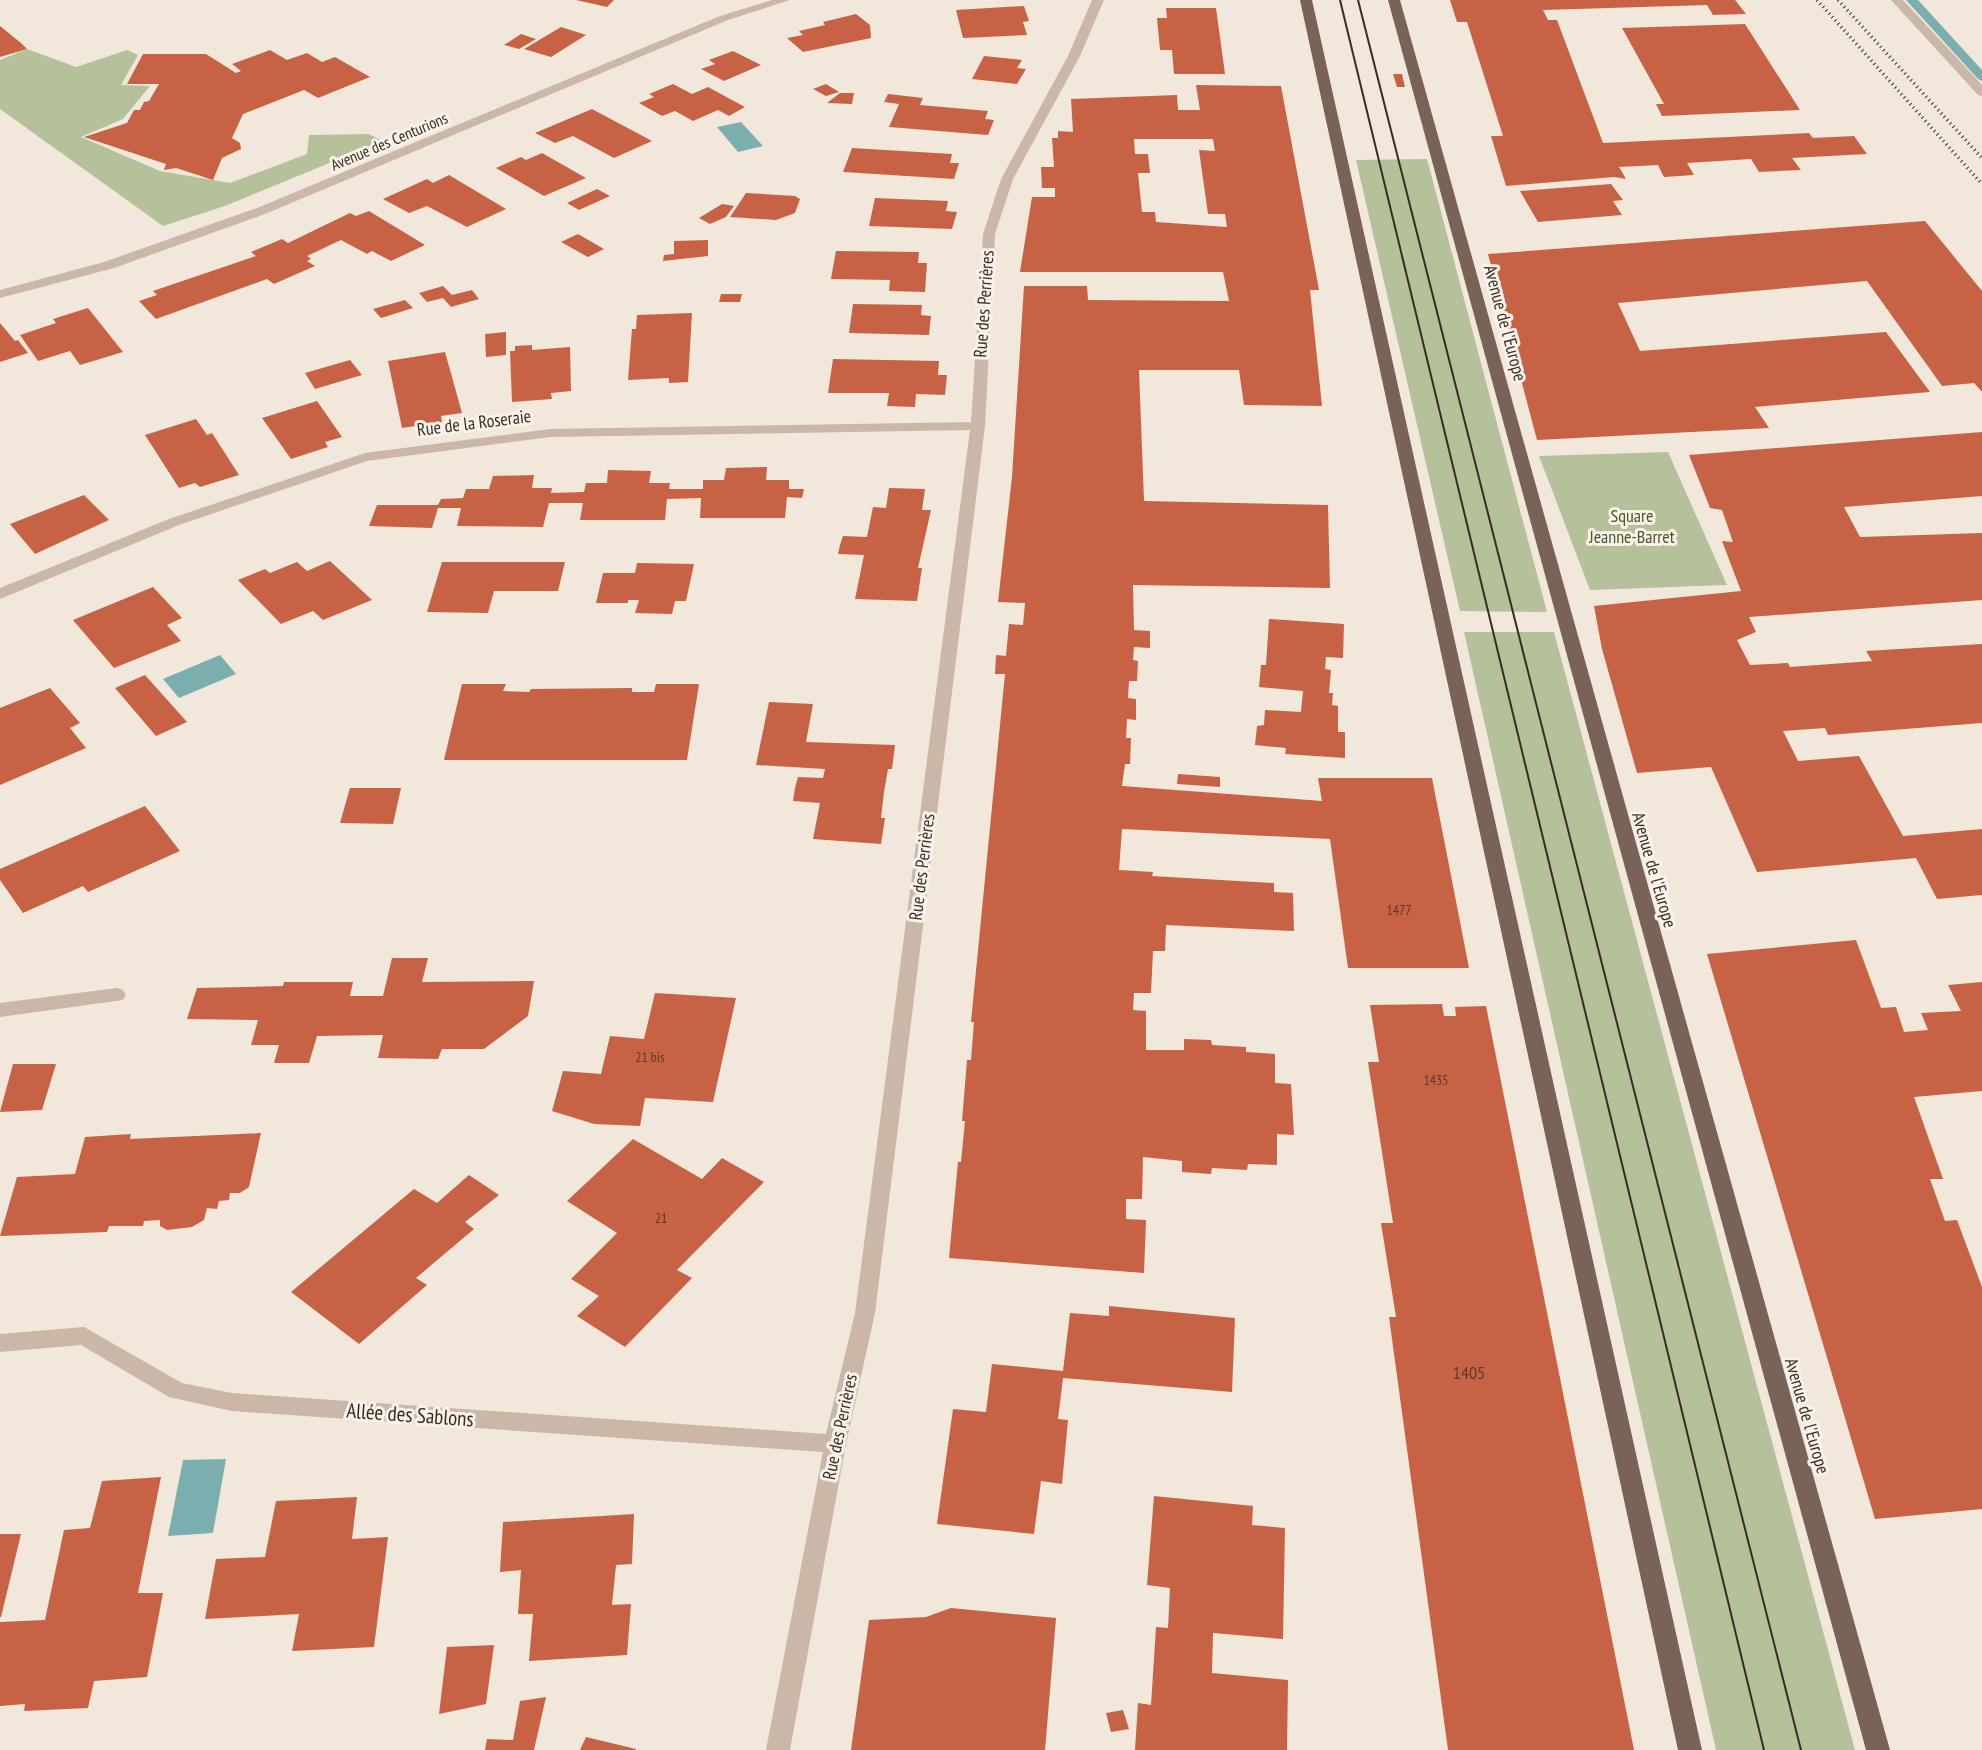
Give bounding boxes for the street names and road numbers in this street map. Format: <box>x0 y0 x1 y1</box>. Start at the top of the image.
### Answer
street label: Avenue des Centurions <box>327 107 451 175</box>
street label: Rue des Perrières <box>968 250 999 358</box>
street label: Avenue de l'Europe <box>1479 262 1532 383</box>
street label: Rue de la Roseraie <box>416 404 532 441</box>
street label: Avenue de l'Europe <box>1627 809 1682 930</box>
street label: Rue des Perrières <box>904 812 939 922</box>
street label: Avenue de l'Europe <box>1780 1355 1835 1476</box>
street label: Rue des Perrières <box>817 1372 862 1482</box>
street label: Allée des Sablons <box>346 1397 475 1432</box>

